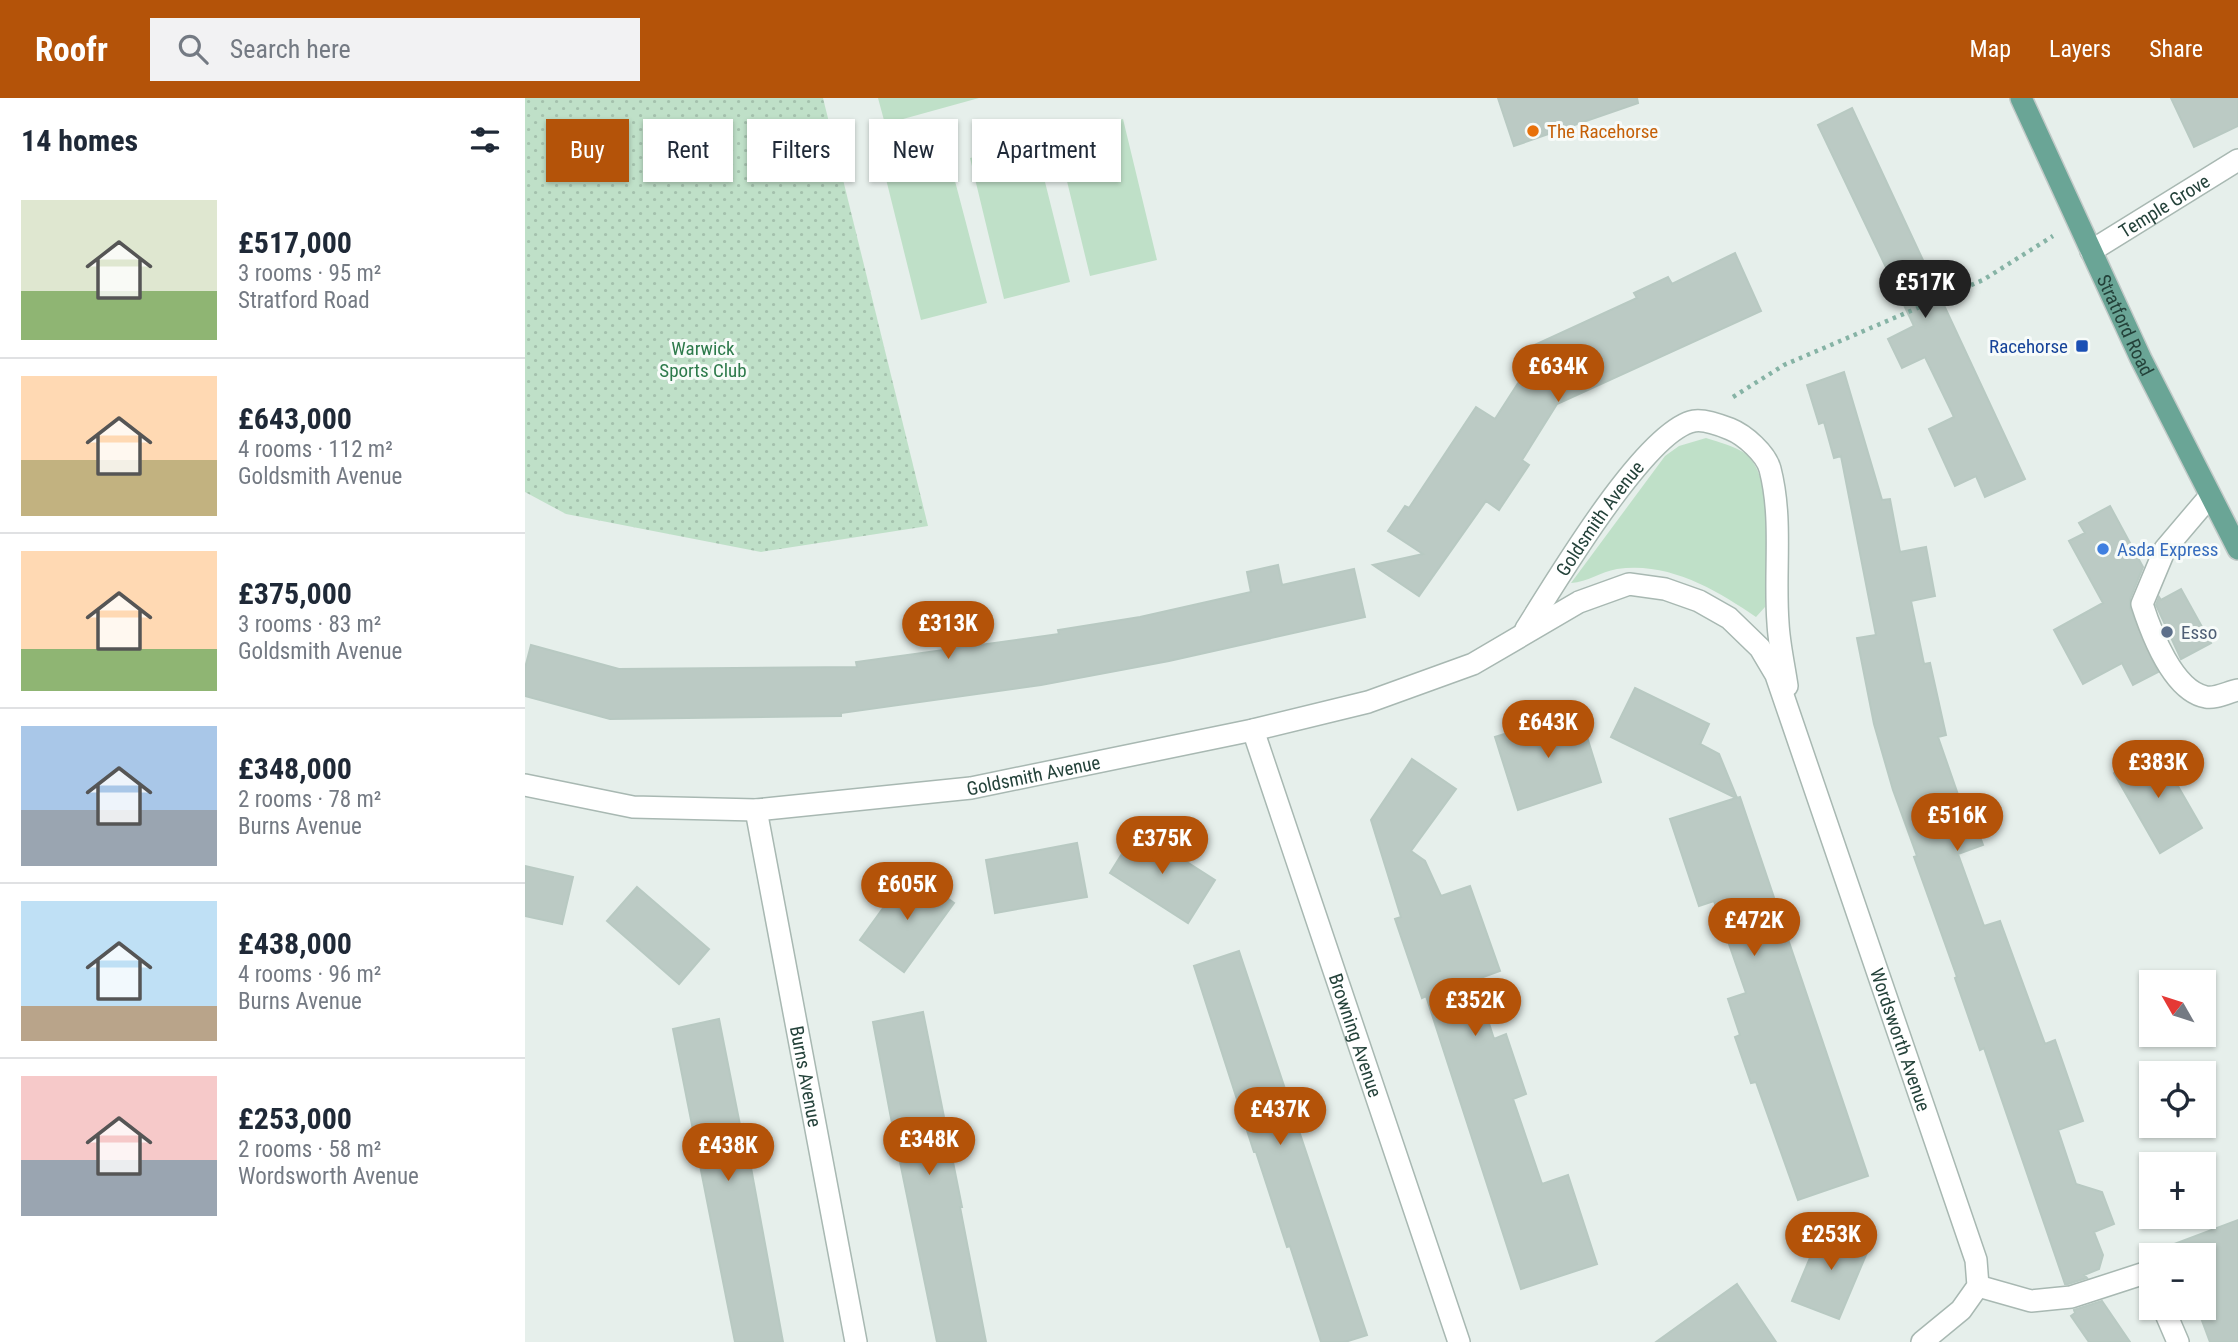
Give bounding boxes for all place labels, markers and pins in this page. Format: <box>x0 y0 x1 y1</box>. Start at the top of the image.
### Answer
place label: The Racehorse <box>1547 120 1658 143</box>
marker: The Racehorse <box>1525 123 1541 139</box>
pin: £517K <box>1876 260 1974 320</box>
place label: Racehorse <box>1989 335 2068 358</box>
marker: Racehorse <box>2074 338 2090 354</box>
pin: £634K <box>1509 344 1607 404</box>
place label: Asda Express <box>2117 538 2219 561</box>
marker: Asda Express <box>2095 541 2111 557</box>
pin: £313K <box>899 602 997 661</box>
place label: Esso <box>2181 621 2217 644</box>
marker: Esso <box>2159 624 2175 640</box>
pin: £643K <box>1499 700 1597 760</box>
pin: £383K <box>2109 740 2207 800</box>
pin: £516K <box>1908 794 2006 853</box>
pin: £375K <box>1113 816 1211 876</box>
pin: £605K <box>858 862 956 922</box>
pin: £472K <box>1705 898 1803 958</box>
pin: £352K <box>1426 978 1524 1038</box>
pin: £437K <box>1231 1088 1329 1147</box>
pin: £348K <box>880 1118 978 1177</box>
pin: £438K <box>679 1124 777 1183</box>
pin: £253K <box>1782 1212 1880 1272</box>

